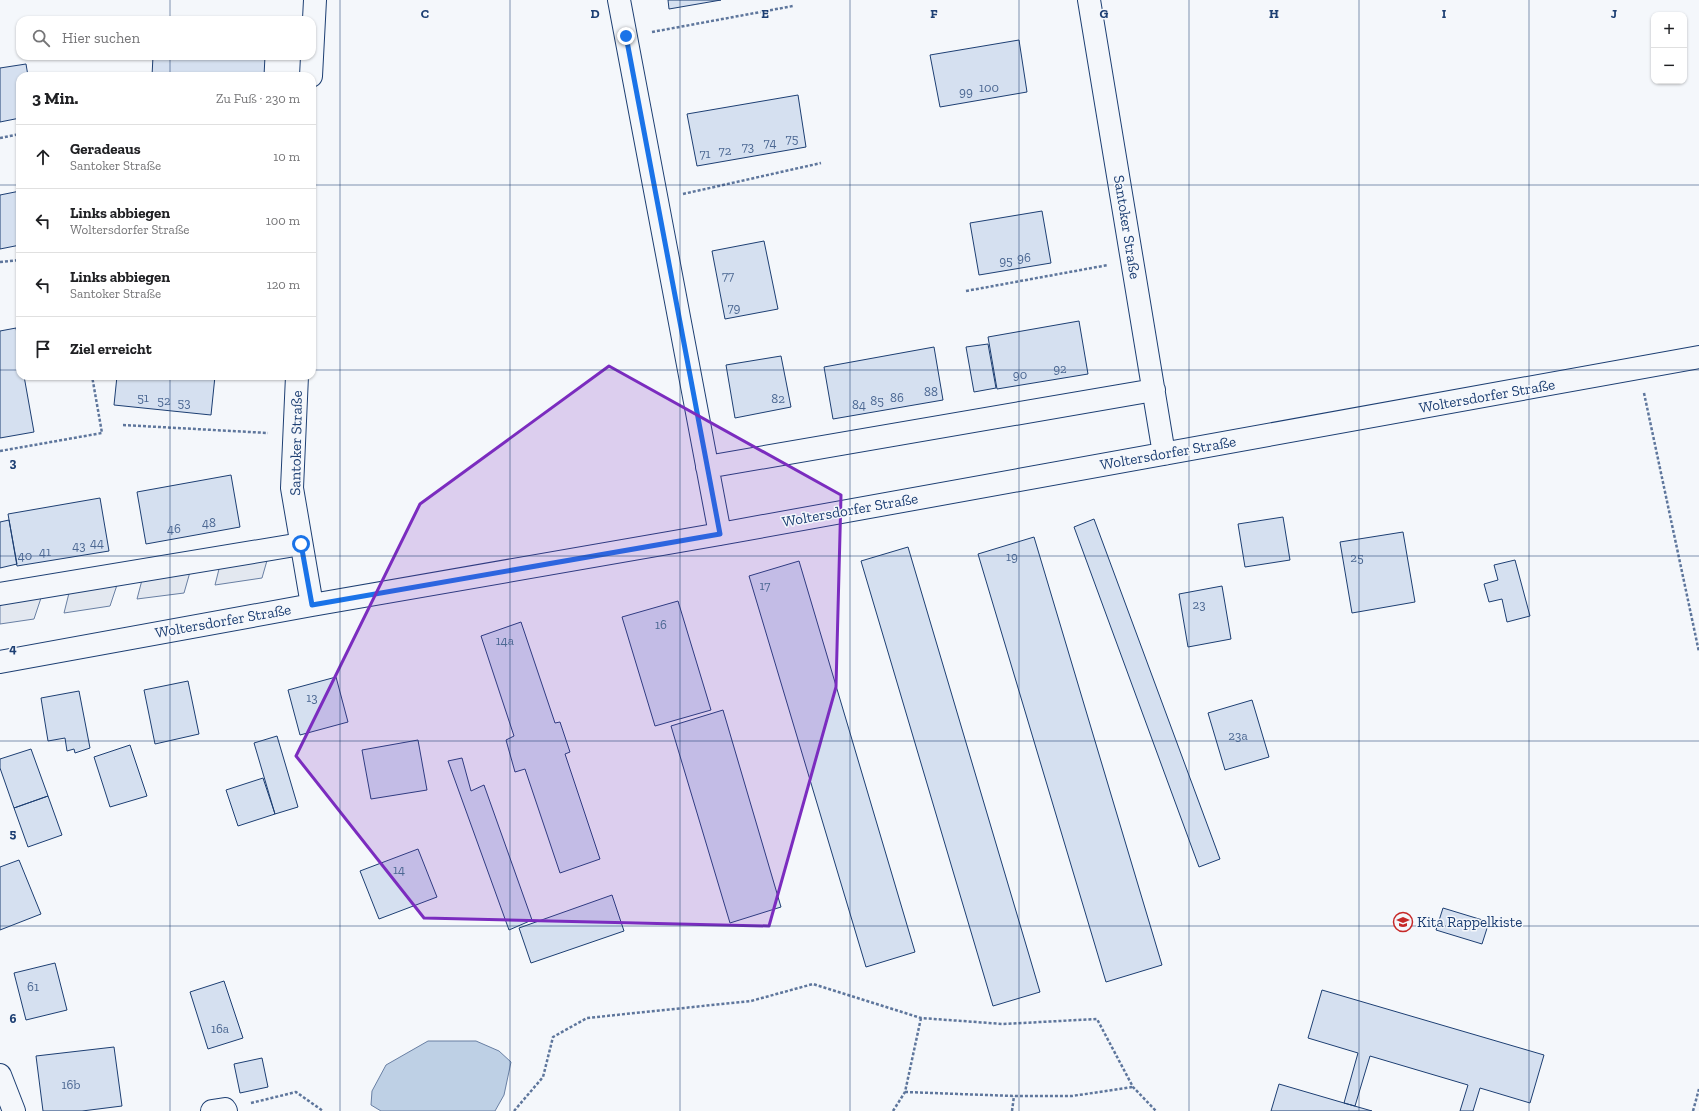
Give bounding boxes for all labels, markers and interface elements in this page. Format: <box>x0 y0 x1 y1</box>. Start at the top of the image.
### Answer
text: C <box>421 6 429 21</box>
text: D <box>590 6 600 21</box>
text: E <box>761 6 769 21</box>
text: F <box>930 6 938 21</box>
text: G <box>1100 6 1109 21</box>
text: H <box>1269 6 1279 21</box>
text: I <box>1442 6 1447 21</box>
text: J <box>1611 6 1617 21</box>
map controls <box>1651 12 1687 84</box>
button: + <box>1651 12 1687 48</box>
search box <box>16 16 316 60</box>
icon: search <box>30 27 52 49</box>
route end <box>617 27 635 45</box>
text: Hier suchen <box>62 29 140 47</box>
button: − <box>1651 48 1687 84</box>
house number: 100 <box>979 80 999 95</box>
house number: 99 <box>959 84 973 99</box>
text: 3 Min. <box>32 88 78 108</box>
text: Zu Fuß · 230 m <box>216 91 300 106</box>
house number: 75 <box>786 131 799 146</box>
house number: 74 <box>764 135 776 150</box>
house number: 73 <box>742 139 754 154</box>
text: Geradeaus <box>70 140 141 158</box>
house number: 72 <box>719 143 732 158</box>
icon: ahead <box>32 146 54 168</box>
house number: 71 <box>699 146 711 161</box>
text: 10 m <box>273 149 300 164</box>
text: Santoker Straße <box>70 158 161 173</box>
street label: Santoker Straße <box>1110 174 1144 280</box>
text: Links abbiegen <box>70 204 170 222</box>
icon: left <box>32 210 54 232</box>
text: 100 m <box>266 213 300 228</box>
text: Woltersdorfer Straße <box>70 222 189 237</box>
house number: 96 <box>1017 250 1031 265</box>
house number: 95 <box>999 253 1013 268</box>
text: Links abbiegen <box>70 268 170 286</box>
house number: 77 <box>722 268 734 283</box>
icon: left <box>32 274 54 296</box>
text: 120 m <box>267 277 300 292</box>
text: Santoker Straße <box>70 286 161 301</box>
house number: 79 <box>727 300 741 315</box>
icon: arrive <box>32 338 54 360</box>
text: Ziel erreicht <box>70 340 152 358</box>
house number: 92 <box>1053 361 1067 376</box>
house number: 90 <box>1013 367 1027 382</box>
street label: Woltersdorfer Straße <box>1418 375 1556 417</box>
house number: 88 <box>924 384 938 399</box>
house number: 51 <box>137 390 149 405</box>
street label: Santoker Straße <box>286 390 306 496</box>
house number: 86 <box>890 390 904 405</box>
house number: 82 <box>771 391 785 406</box>
house number: 52 <box>157 393 171 408</box>
house number: 85 <box>870 393 884 408</box>
house number: 53 <box>177 395 191 410</box>
house number: 84 <box>852 397 866 412</box>
street label: Woltersdorfer Straße <box>1099 432 1237 474</box>
text: 3 <box>10 455 17 470</box>
street label: Woltersdorfer Straße <box>781 489 919 531</box>
house number: 48 <box>202 515 216 530</box>
house number: 46 <box>167 521 181 536</box>
house number: 44 <box>90 535 104 550</box>
route start <box>292 535 310 553</box>
house number: 43 <box>72 538 86 553</box>
house number: 41 <box>39 544 51 559</box>
house number: 40 <box>18 548 32 563</box>
house number: 19 <box>1006 549 1018 564</box>
house number: 25 <box>1350 550 1364 565</box>
house number: 17 <box>760 578 770 593</box>
house number: 23 <box>1192 597 1206 612</box>
street label: Woltersdorfer Straße <box>154 600 292 642</box>
house number: 16 <box>655 617 667 632</box>
house number: 14a <box>496 633 515 648</box>
text: 4 <box>9 641 17 656</box>
house number: 13 <box>306 690 318 705</box>
house number: 23a <box>1228 728 1248 743</box>
text: 5 <box>10 826 17 841</box>
house number: 14 <box>393 862 405 877</box>
school or university icon: Kita Rappelkiste <box>1392 911 1414 933</box>
place label: Kita Rappelkiste <box>1417 913 1522 931</box>
house number: 61 <box>27 979 39 994</box>
text: 6 <box>10 1011 17 1026</box>
house number: 16a <box>211 1021 230 1036</box>
house number: 16b <box>62 1077 80 1092</box>

